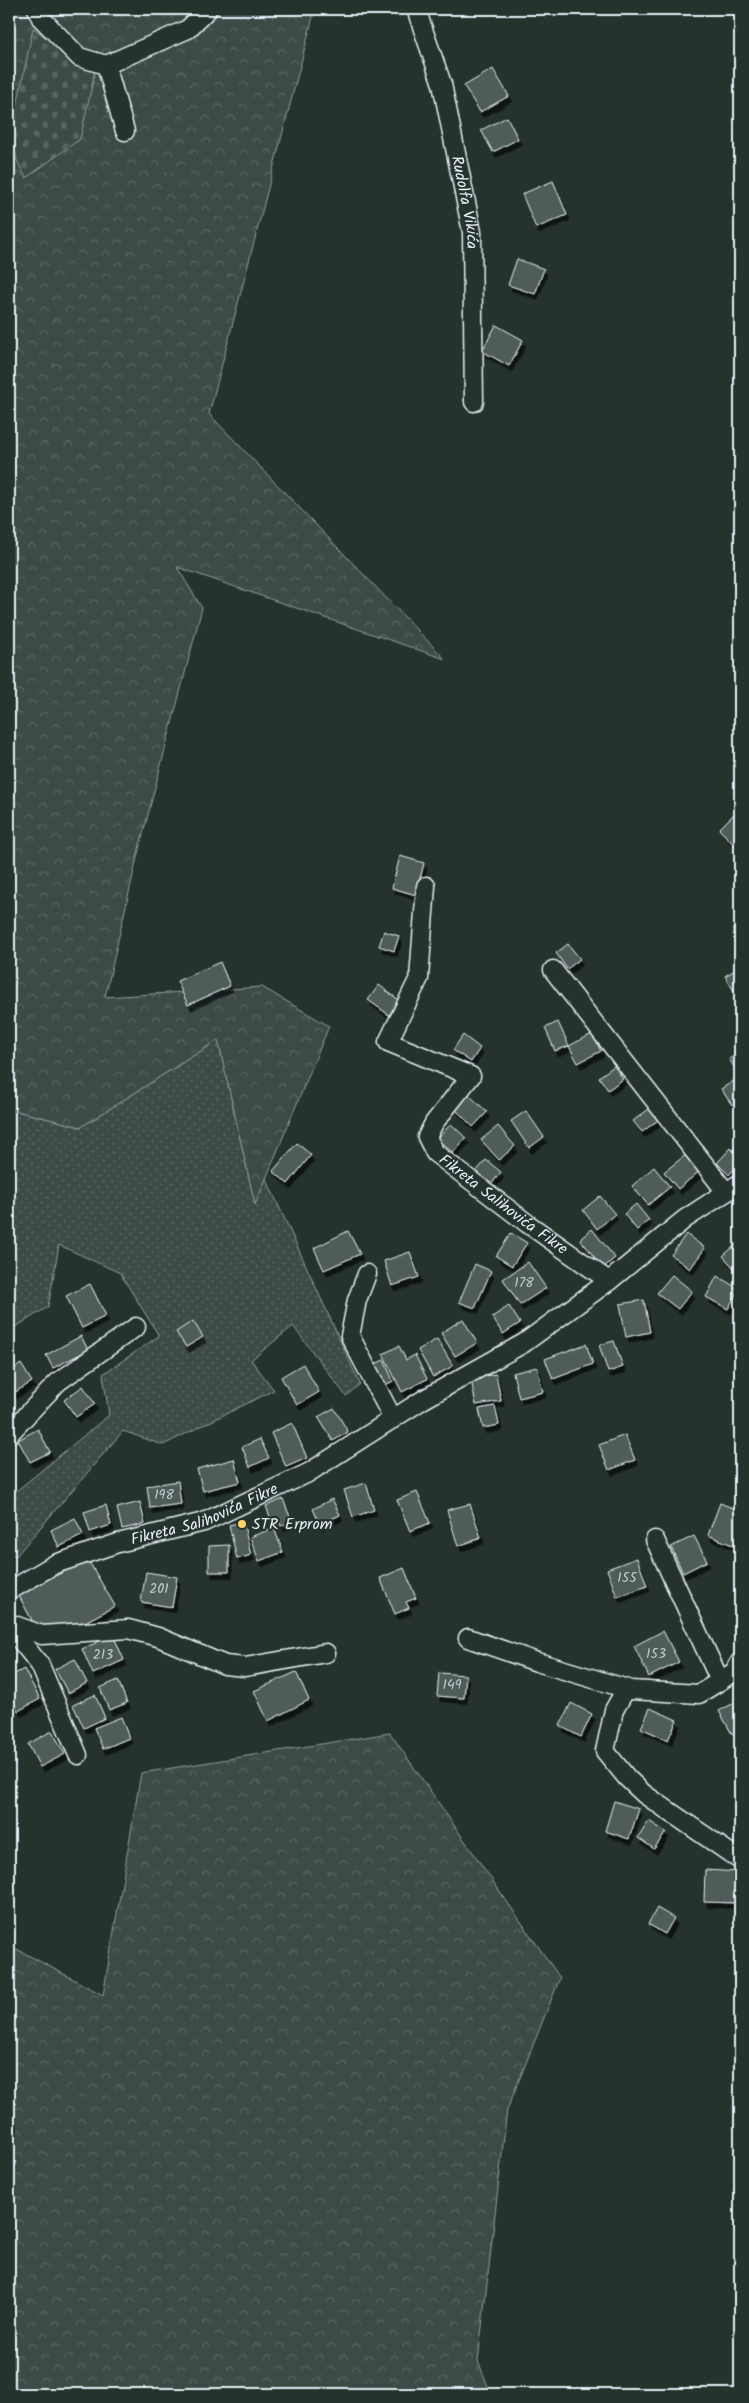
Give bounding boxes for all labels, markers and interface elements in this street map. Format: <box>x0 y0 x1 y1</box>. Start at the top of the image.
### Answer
street label: Rudolfa Vikića <box>444 153 485 249</box>
street label: Fikreta Salihovića Fikre <box>434 1148 573 1261</box>
house number: 178 <box>514 1272 534 1294</box>
street label: Fikreta Salihovića Fikre <box>128 1476 282 1552</box>
house number: 198 <box>154 1484 174 1506</box>
place label: STR Erprom <box>252 1512 333 1537</box>
marker: STR Erprom <box>236 1518 248 1530</box>
house number: 155 <box>617 1567 638 1589</box>
house number: 201 <box>149 1578 169 1600</box>
house number: 153 <box>646 1643 666 1665</box>
house number: 213 <box>93 1644 113 1666</box>
house number: 149 <box>443 1674 462 1696</box>

